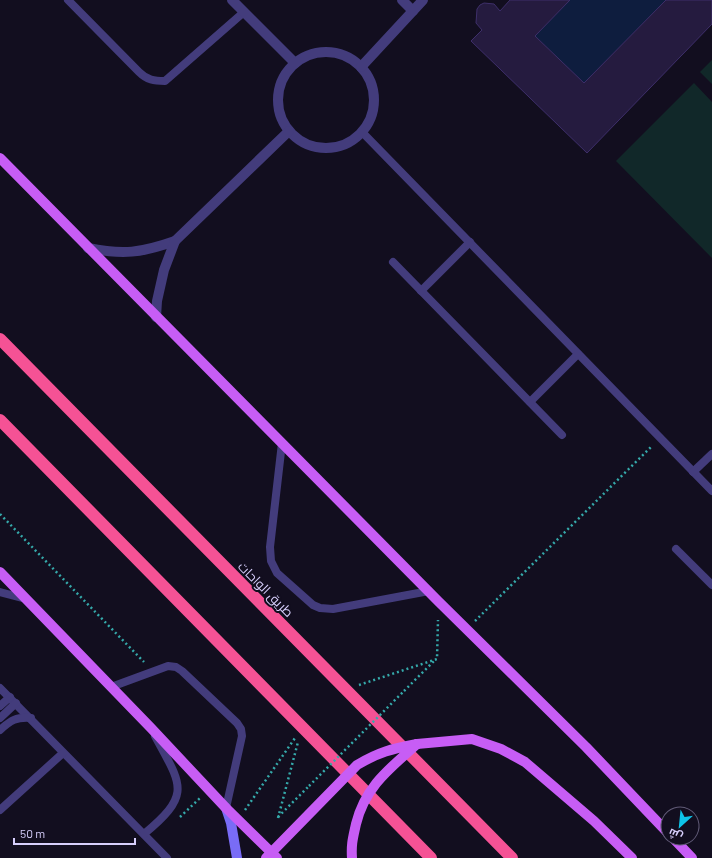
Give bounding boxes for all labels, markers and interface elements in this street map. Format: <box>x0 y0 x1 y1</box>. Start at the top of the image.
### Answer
street label: طريق الواحات <box>235 558 297 620</box>
north arrow <box>660 806 700 846</box>
scale bar <box>14 820 135 846</box>
text: ش <box>666 825 685 844</box>
text: 50 m <box>20 826 45 840</box>

